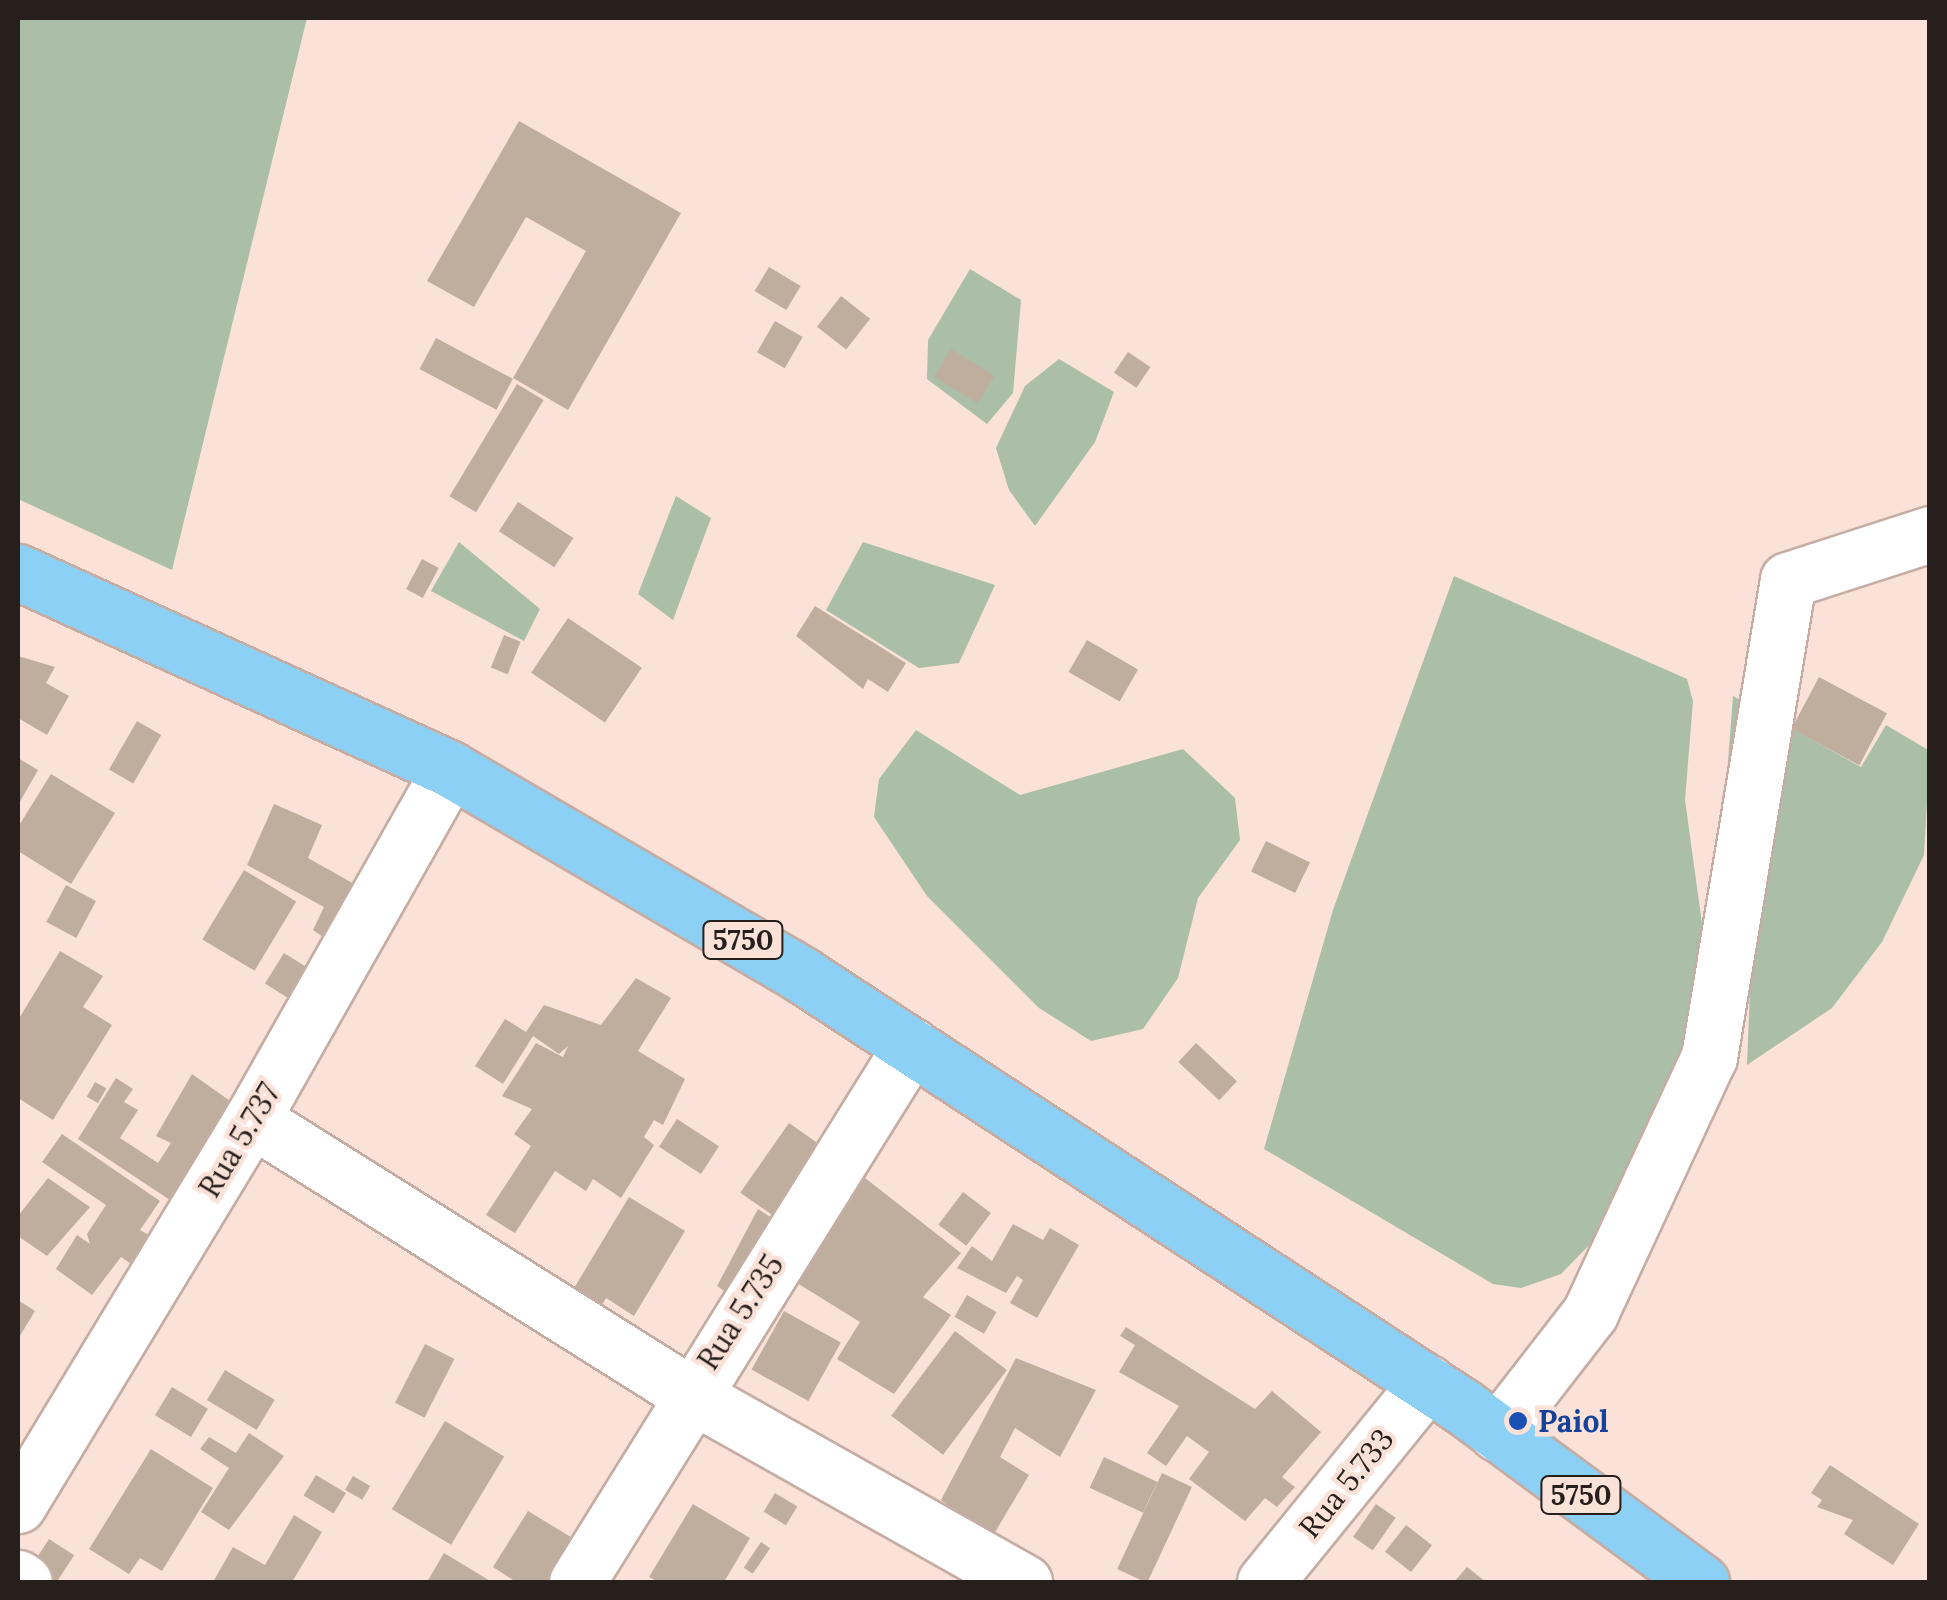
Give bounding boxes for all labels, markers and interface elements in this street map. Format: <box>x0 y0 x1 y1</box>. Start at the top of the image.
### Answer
road number: 5750 <box>700 917 786 963</box>
street label: Rua 5.737 <box>191 1076 287 1204</box>
street label: Rua 5.735 <box>690 1248 790 1376</box>
place label: Paiol <box>1538 1403 1609 1439</box>
marker: Paiol <box>1507 1410 1529 1432</box>
street label: Rua 5.733 <box>1291 1421 1401 1545</box>
road number: 5750 <box>1538 1472 1624 1518</box>

